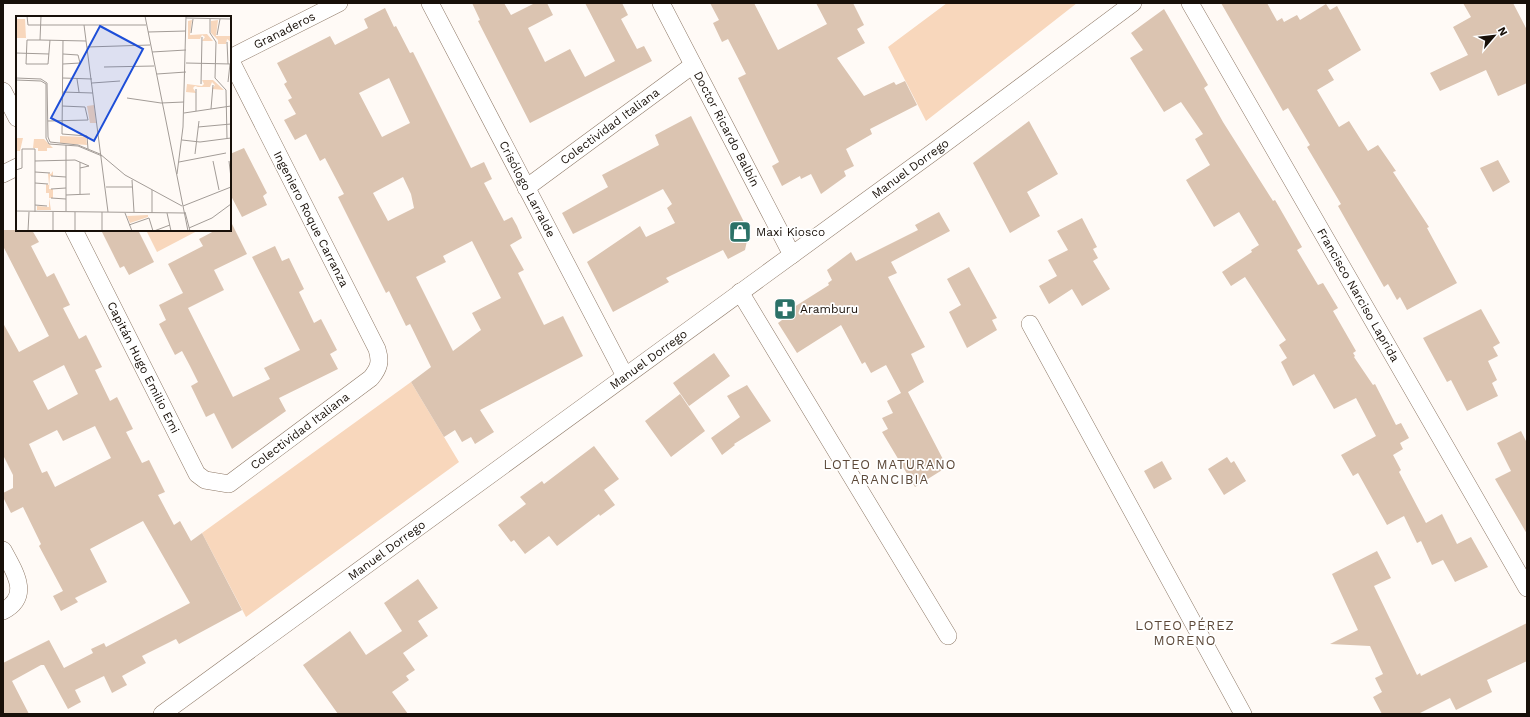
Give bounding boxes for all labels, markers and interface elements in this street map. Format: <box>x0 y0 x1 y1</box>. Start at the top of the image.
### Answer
street label: Granaderos <box>251 9 318 52</box>
inset map <box>16 16 231 231</box>
north arrow <box>1474 16 1514 56</box>
text: N <box>1495 25 1510 38</box>
street label: Doctor Ricardo Balbín <box>691 69 762 189</box>
street label: Colectividad Italiana <box>557 85 662 167</box>
street label: Manuel Dorrego <box>869 136 952 201</box>
street label: Crisólogo Larralde <box>496 138 558 240</box>
street label: Ingeniero Roque Carranza <box>271 149 352 290</box>
shop icon: Maxi Kiosco <box>727 219 753 245</box>
place label: Maxi Kiosco <box>756 225 825 239</box>
street label: Francisco Narciso Laprida <box>1314 226 1402 364</box>
pharmacy icon: Aramburu <box>772 296 798 322</box>
street label: Capitán Hugo Emilio Emi <box>104 299 182 436</box>
place label: Aramburu <box>800 302 858 316</box>
street label: Manuel Dorrego <box>607 327 690 392</box>
street label: Colectividad Italiana <box>248 390 352 473</box>
district label: LOTEO MATURANO ARANCIBIA <box>823 457 957 487</box>
street label: Manuel Dorrego <box>345 517 428 583</box>
district label: LOTEO PÉREZ MORENO <box>1135 617 1235 648</box>

